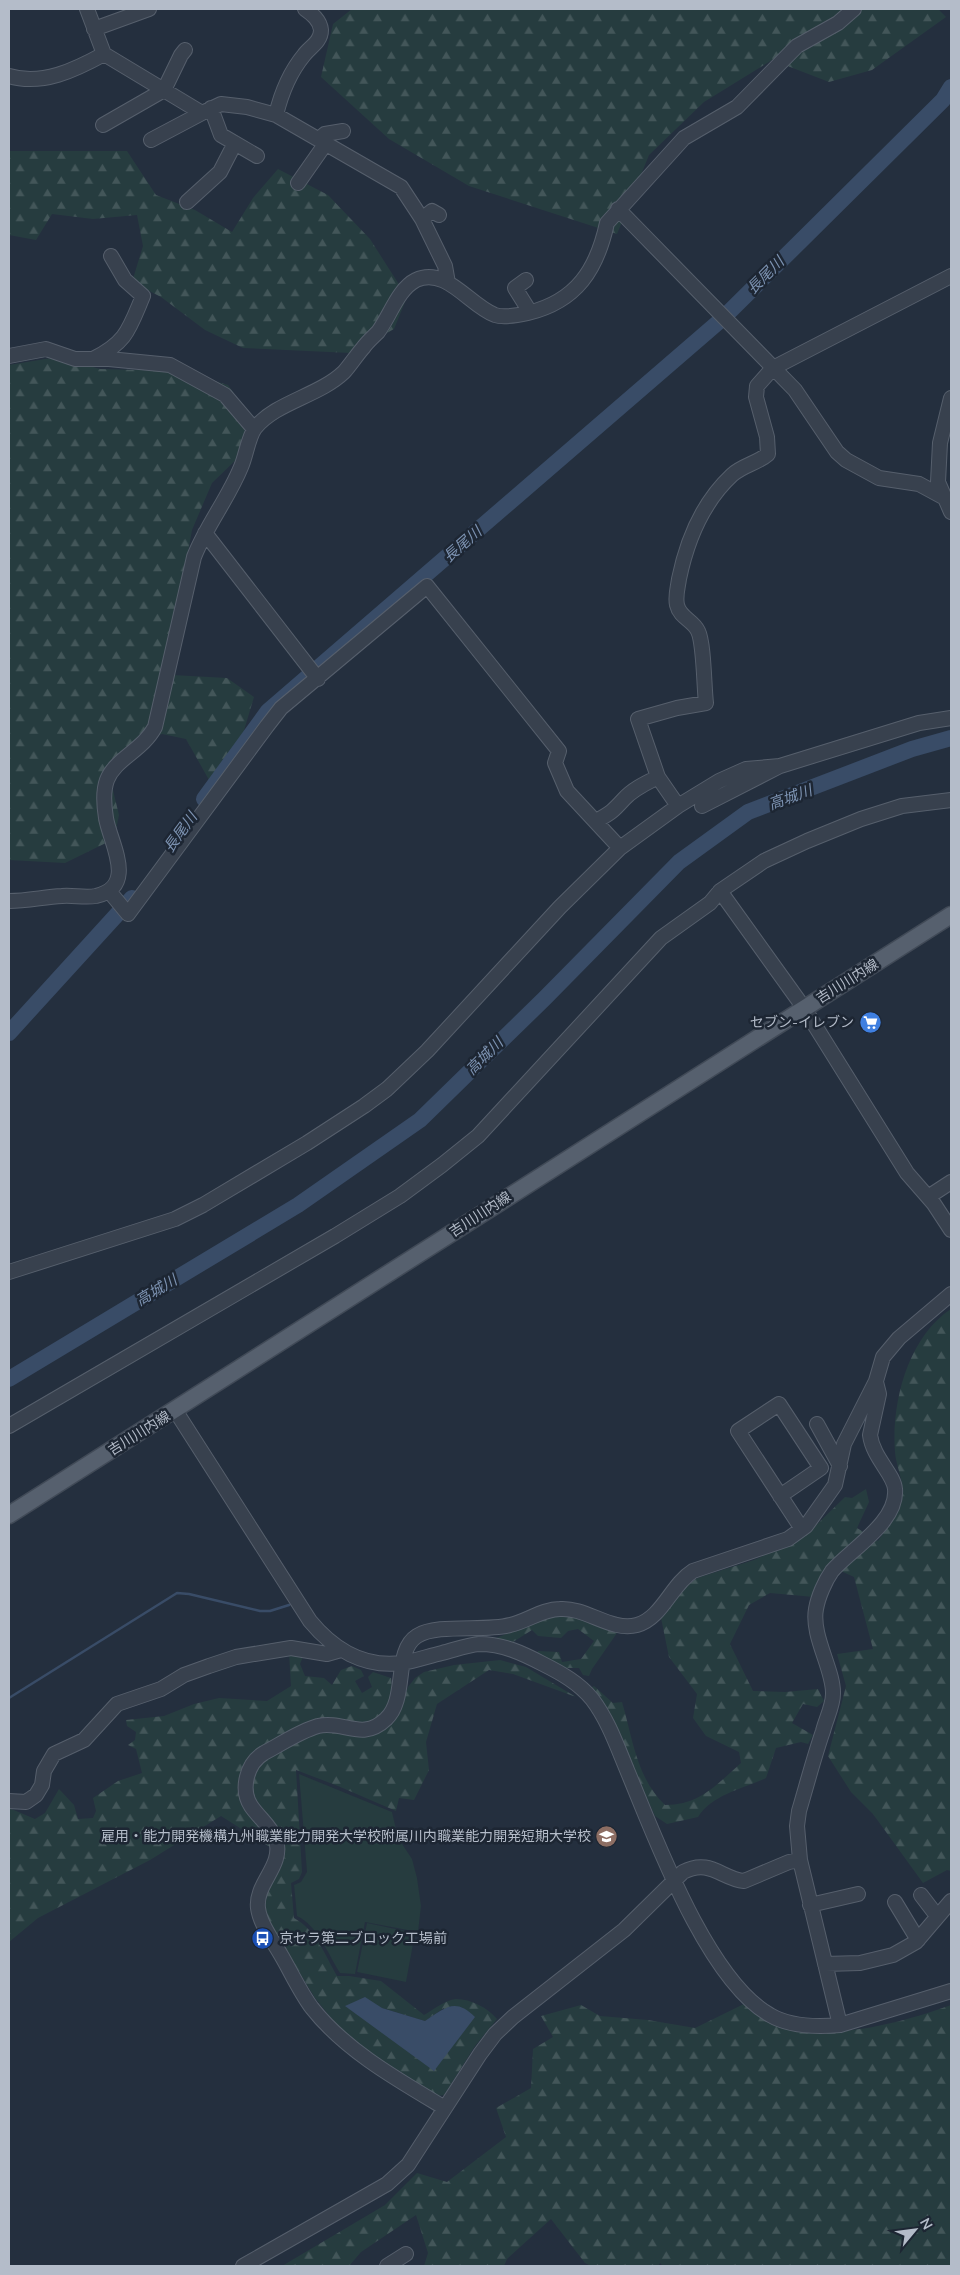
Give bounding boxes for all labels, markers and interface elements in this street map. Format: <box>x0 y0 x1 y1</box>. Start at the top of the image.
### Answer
water label: 長尾川 <box>742 251 789 298</box>
water label: 長尾川 <box>439 521 487 566</box>
water label: 高城川 <box>766 780 816 814</box>
water label: 長尾川 <box>159 807 202 856</box>
street label: 吉川川内線 <box>813 955 881 1007</box>
supermarket icon: セブン-イレブン <box>858 1010 882 1034</box>
place label: セブン-イレブン <box>750 1013 854 1031</box>
water label: 高城川 <box>461 1032 508 1079</box>
street label: 吉川川内線 <box>446 1187 514 1241</box>
water label: 高城川 <box>132 1269 182 1310</box>
street label: 吉川川内線 <box>105 1407 173 1459</box>
school or university icon: 雇用・能力開発機構九州職業能力開発大学校附属川内職業能力開発短期大学校 <box>595 1824 619 1848</box>
place label: 雇用・能力開発機構九州職業能力開発大学校附属川内職業能力開発短期大学校 <box>101 1827 591 1845</box>
bus stop icon: 京セラ第二ブロック工場前 <box>251 1926 275 1950</box>
place label: 京セラ第二ブロック工場前 <box>279 1929 447 1947</box>
north arrow <box>890 2205 940 2255</box>
text: N <box>916 2215 937 2233</box>

